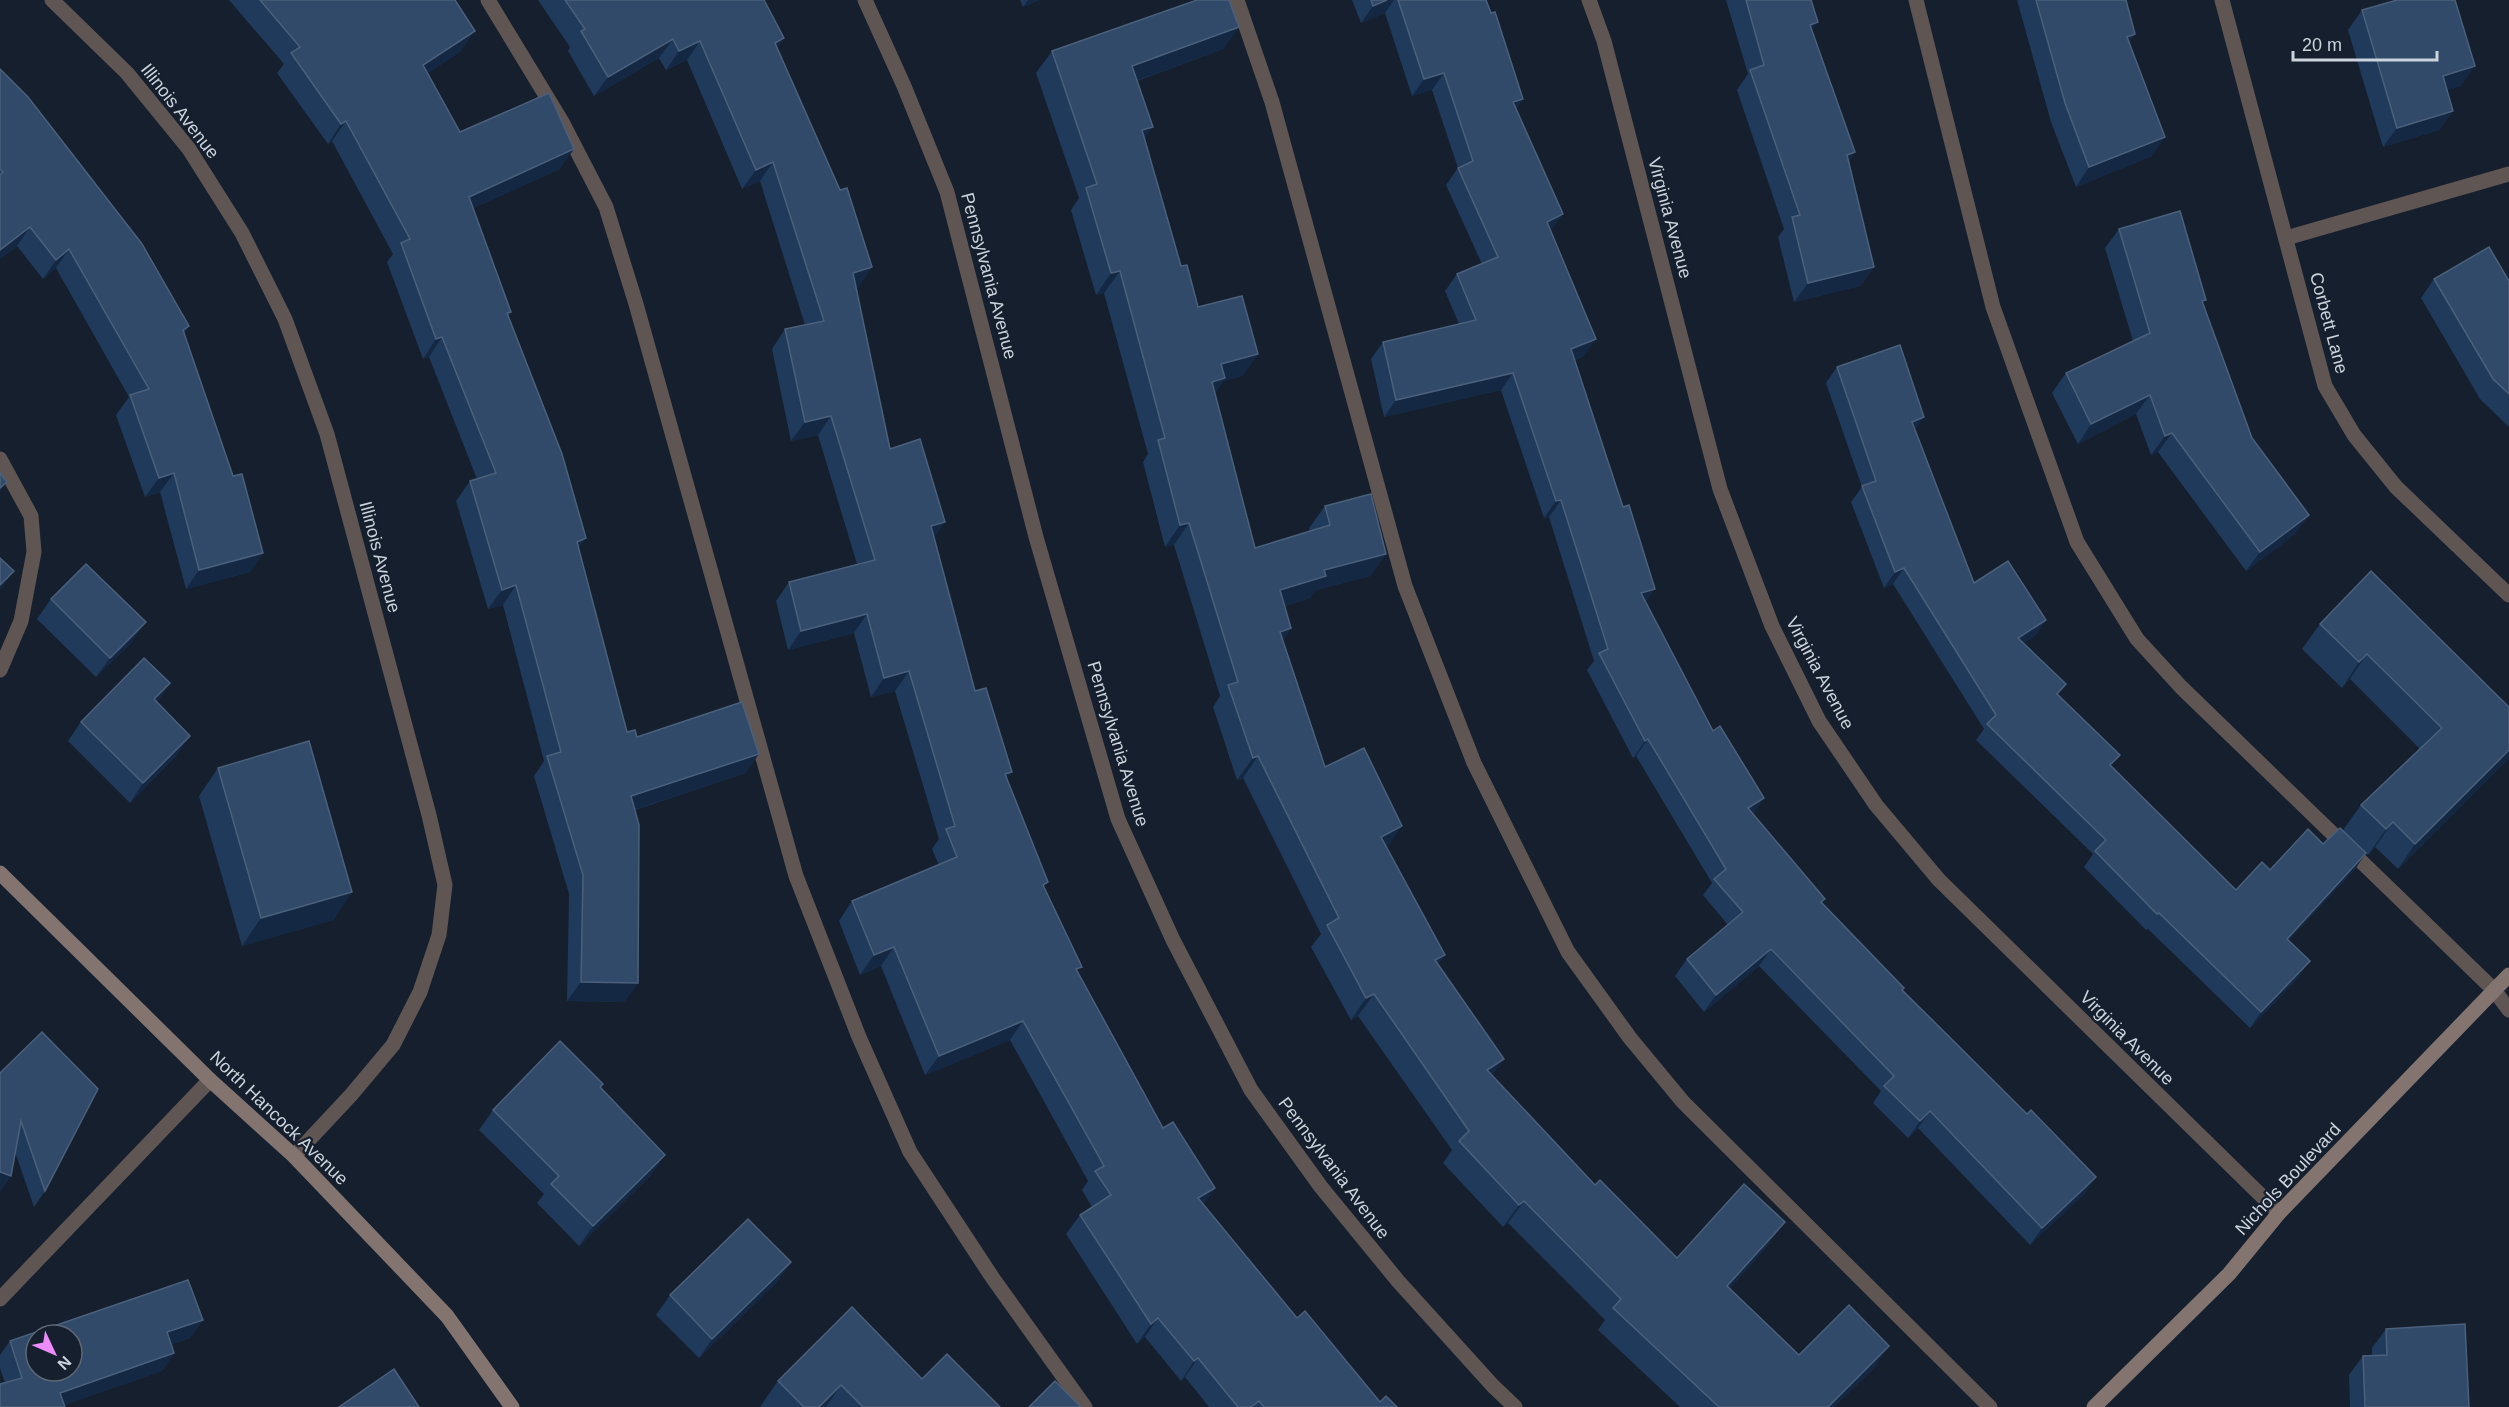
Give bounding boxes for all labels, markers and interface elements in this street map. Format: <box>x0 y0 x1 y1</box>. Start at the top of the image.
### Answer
scale bar <box>2293 24 2437 62</box>
text: 20 m <box>2302 35 2342 55</box>
street label: Illinois Avenue <box>137 60 223 162</box>
street label: Virginia Avenue <box>1644 155 1696 281</box>
street label: Pennsylvania Avenue <box>957 190 1021 362</box>
street label: Corbett Lane <box>2306 270 2352 376</box>
street label: Illinois Avenue <box>355 499 405 615</box>
street label: Virginia Avenue <box>1782 613 1858 733</box>
street label: Pennsylvania Avenue <box>1083 659 1153 829</box>
street label: Virginia Avenue <box>2076 987 2178 1089</box>
street label: North Hancock Avenue <box>206 1047 352 1189</box>
street label: Pennsylvania Avenue <box>1274 1093 1394 1243</box>
street label: Nichols Boulevard <box>2231 1119 2345 1239</box>
north arrow <box>24 1323 84 1383</box>
text: N <box>54 1353 75 1373</box>

